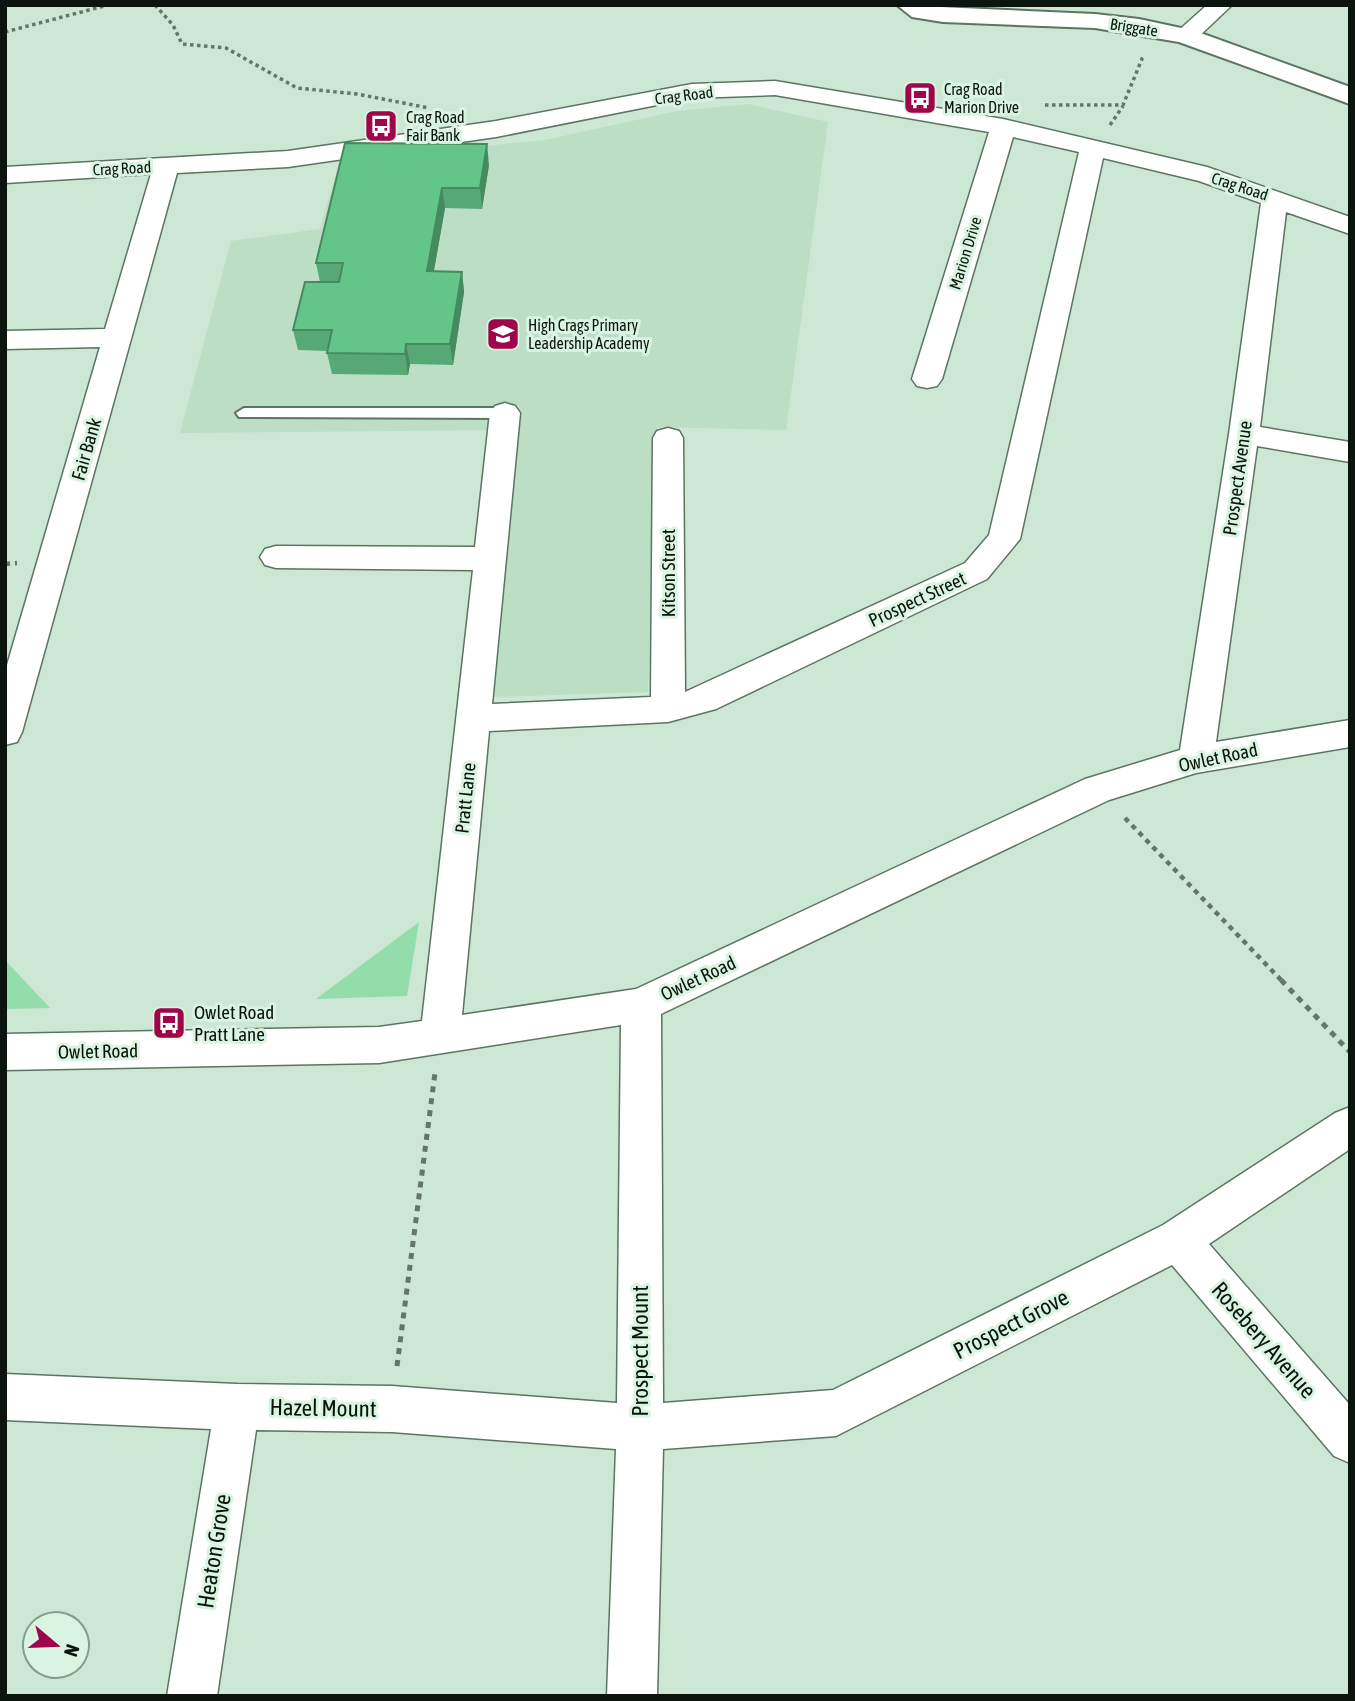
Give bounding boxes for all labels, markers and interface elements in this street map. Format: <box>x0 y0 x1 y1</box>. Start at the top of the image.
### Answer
street label: Briggate <box>1109 14 1159 41</box>
bus stop icon: Crag Road Marion Drive <box>901 79 939 117</box>
place label: Crag Road Marion Drive <box>944 80 1019 116</box>
street label: Crag Road <box>654 82 714 108</box>
bus stop icon: Crag Road Fair Bank <box>362 107 400 145</box>
place label: Crag Road Fair Bank <box>406 108 465 144</box>
street label: Crag Road <box>92 157 152 180</box>
street label: Crag Road <box>1209 168 1271 205</box>
street label: Marion Drive <box>945 214 985 292</box>
school or university icon: High Crags Primary Leadership Academy <box>484 315 522 353</box>
place label: High Crags Primary Leadership Academy <box>528 316 650 353</box>
street label: Fair Bank <box>67 415 106 483</box>
street label: Prospect Avenue <box>1218 419 1256 537</box>
street label: Kitson Street <box>657 529 679 617</box>
street label: Prospect Street <box>865 567 969 631</box>
street label: Owlet Road <box>1176 738 1260 776</box>
street label: Pratt Lane <box>450 762 480 834</box>
street label: Owlet Road <box>657 951 739 1005</box>
place label: Owlet Road Pratt Lane <box>194 1001 274 1045</box>
bus stop icon: Owlet Road Pratt Lane <box>150 1004 188 1042</box>
street label: Owlet Road <box>58 1039 138 1063</box>
street label: Rosebery Avenue <box>1207 1277 1321 1403</box>
street label: Prospect Grove <box>949 1284 1073 1364</box>
street label: Prospect Mount <box>627 1285 653 1417</box>
street label: Hazel Mount <box>269 1394 377 1422</box>
street label: Heaton Grove <box>192 1492 236 1610</box>
north arrow <box>21 1610 91 1680</box>
text: N <box>60 1642 84 1659</box>

